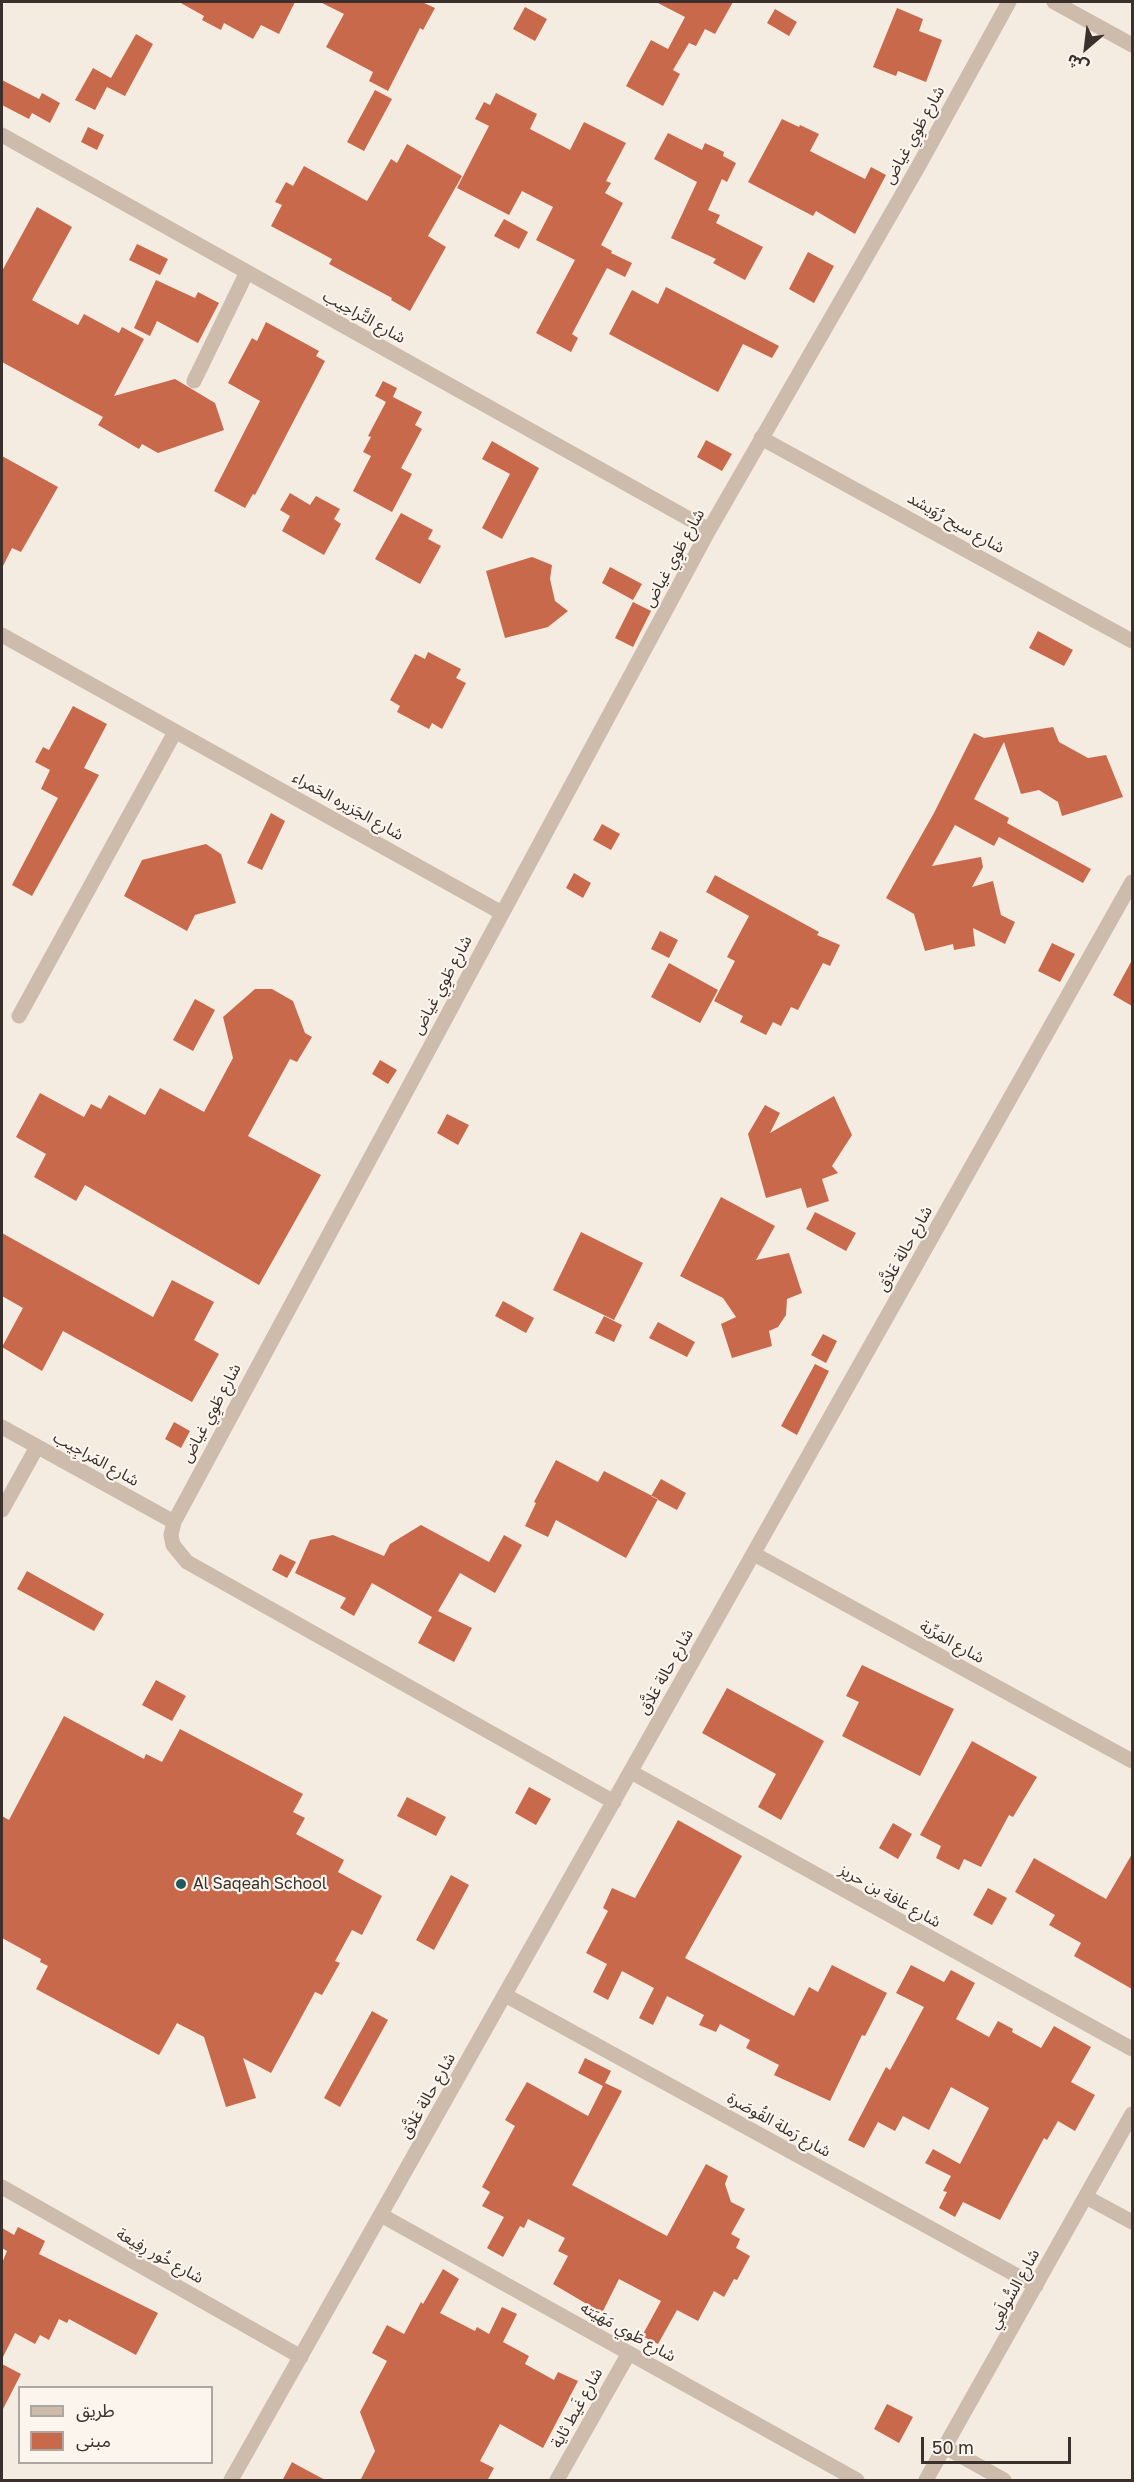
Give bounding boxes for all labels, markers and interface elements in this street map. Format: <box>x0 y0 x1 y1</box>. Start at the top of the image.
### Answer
north arrow <box>1056 18 1116 78</box>
text: ش <box>1063 50 1092 78</box>
street label: شارع طَوِي غياض <box>879 83 949 187</box>
street label: شارع التَّراحِيب <box>319 286 409 348</box>
street label: شارع سيح رُوَيشد <box>904 488 1008 558</box>
street label: شارع طَوِي غياض <box>639 506 709 610</box>
street label: شارع الجَزيره الحَمراء <box>289 768 407 844</box>
street label: شارع طَوِي غياض <box>408 932 476 1038</box>
street label: شارع حالة عَلاَّق <box>874 1203 936 1295</box>
street label: شارع طَوِي غياض <box>177 1360 245 1466</box>
street label: شارع المَراجِيب <box>50 1428 142 1490</box>
street label: شارع المَرِّية <box>916 1616 988 1668</box>
street label: شارع حالة عَلاَّق <box>635 1626 697 1718</box>
street label: شارع غافة بن حريز <box>836 1860 944 1932</box>
place label: Al Saqeah School <box>193 1874 327 1894</box>
marker: Al Saqeah School <box>174 1877 188 1891</box>
street label: شارع حالة عَلاَّق <box>397 2050 459 2142</box>
street label: شارع رَملة القُوصَرة <box>724 2089 834 2161</box>
street label: شارع خُور رِفِيعة <box>113 2224 207 2288</box>
street label: شارع السُّولَعِي <box>984 2246 1044 2332</box>
street label: شارع طَوي مَهَيَته <box>577 2298 679 2366</box>
street label: شارع غَيط ثاية <box>547 2365 607 2451</box>
legend <box>18 2386 213 2464</box>
text: طريق <box>76 2399 115 2421</box>
scale bar <box>924 2425 1074 2463</box>
text: مبنى <box>76 2429 111 2451</box>
text: 50 m <box>932 2436 974 2458</box>

